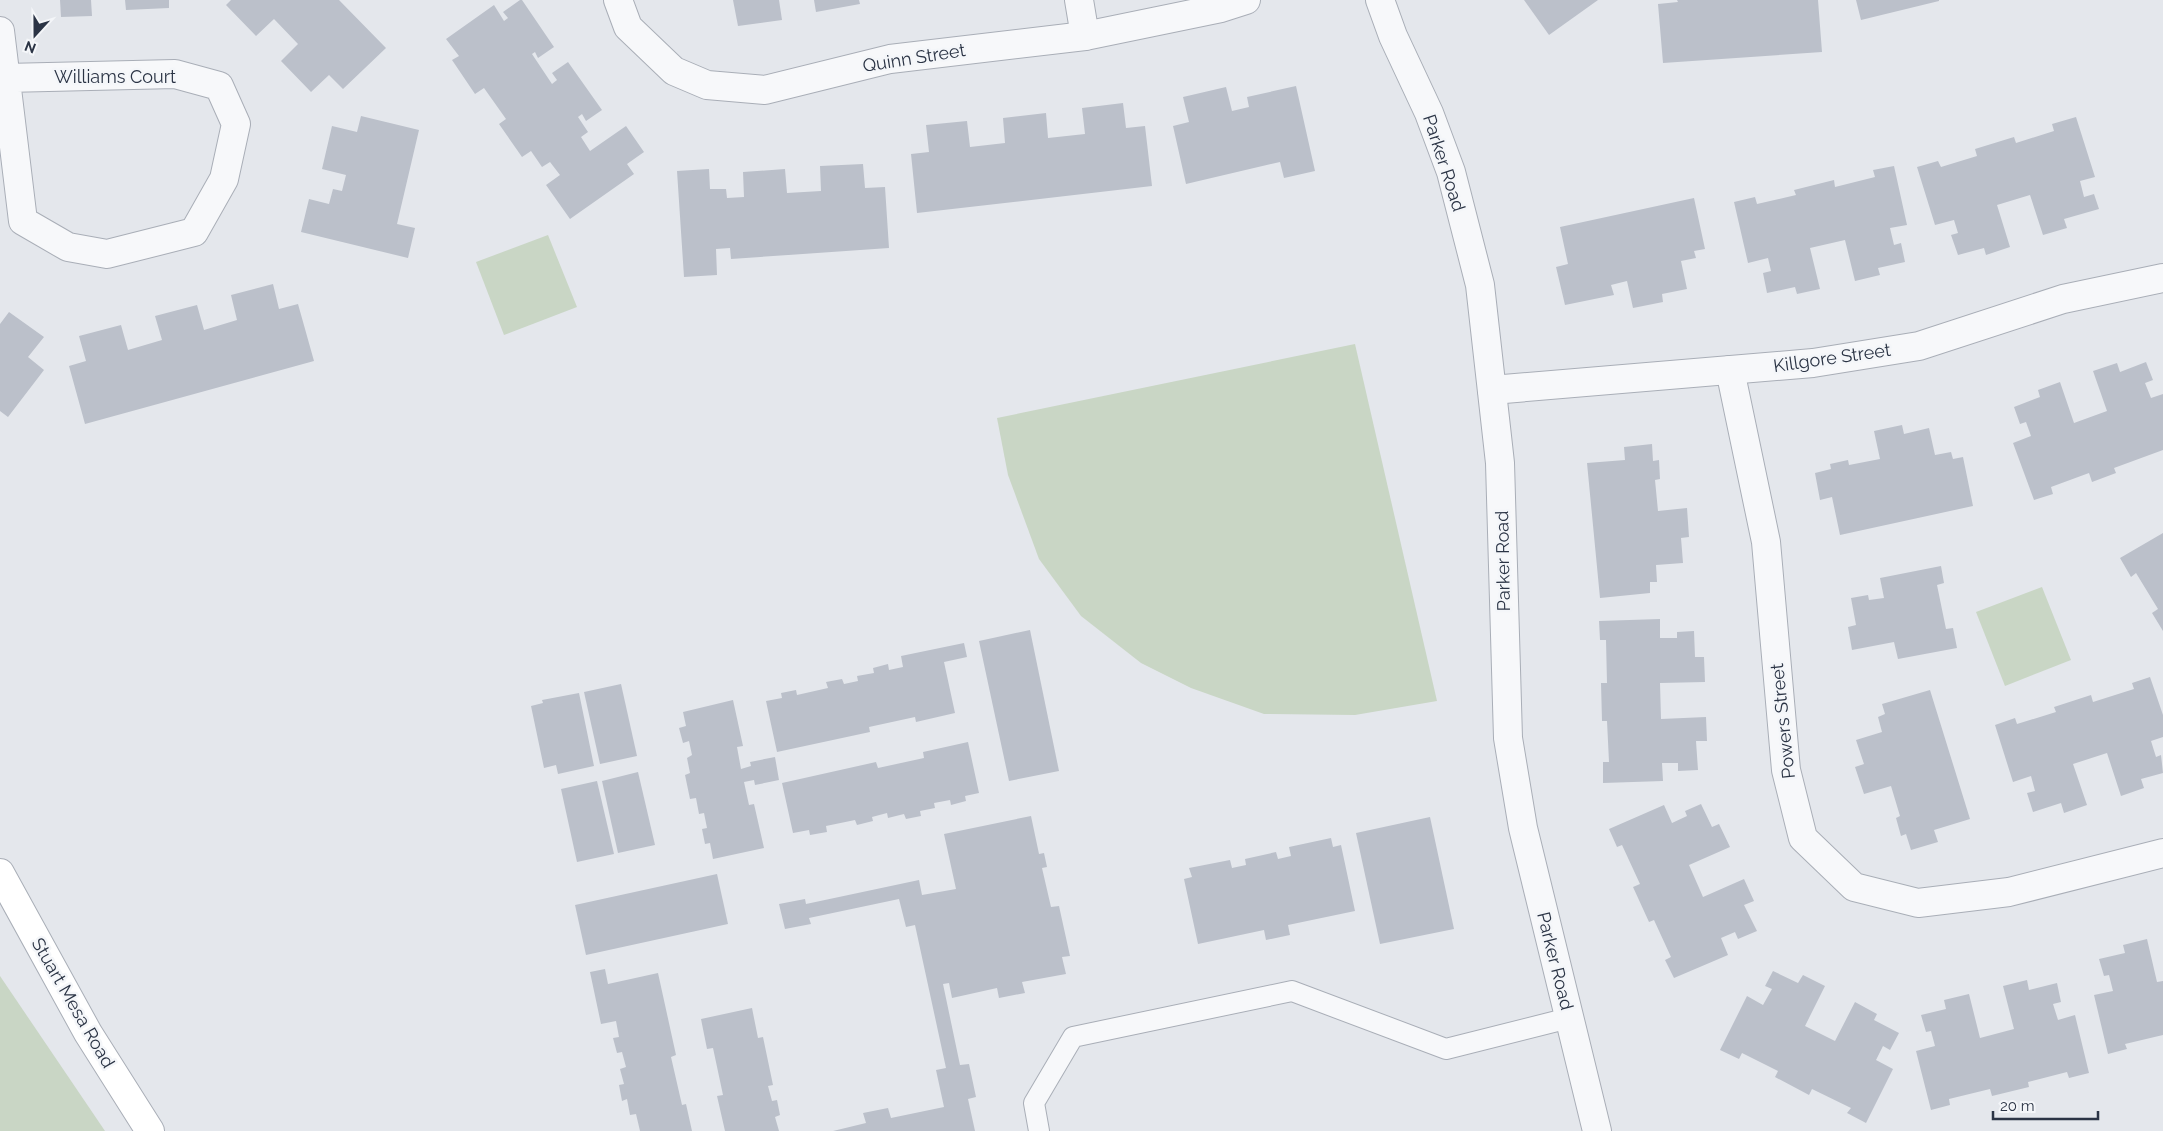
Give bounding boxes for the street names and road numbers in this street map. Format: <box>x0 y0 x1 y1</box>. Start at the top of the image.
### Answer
street label: Quinn Street <box>861 39 967 76</box>
street label: Williams Court <box>54 66 176 87</box>
street label: Parker Road <box>1419 112 1470 214</box>
street label: Killgore Street <box>1772 339 1892 376</box>
street label: Parker Road <box>1491 511 1514 611</box>
street label: Powers Street <box>1766 662 1799 780</box>
street label: Parker Road <box>1533 910 1578 1012</box>
street label: Stuart Mesa Road <box>28 934 119 1072</box>

